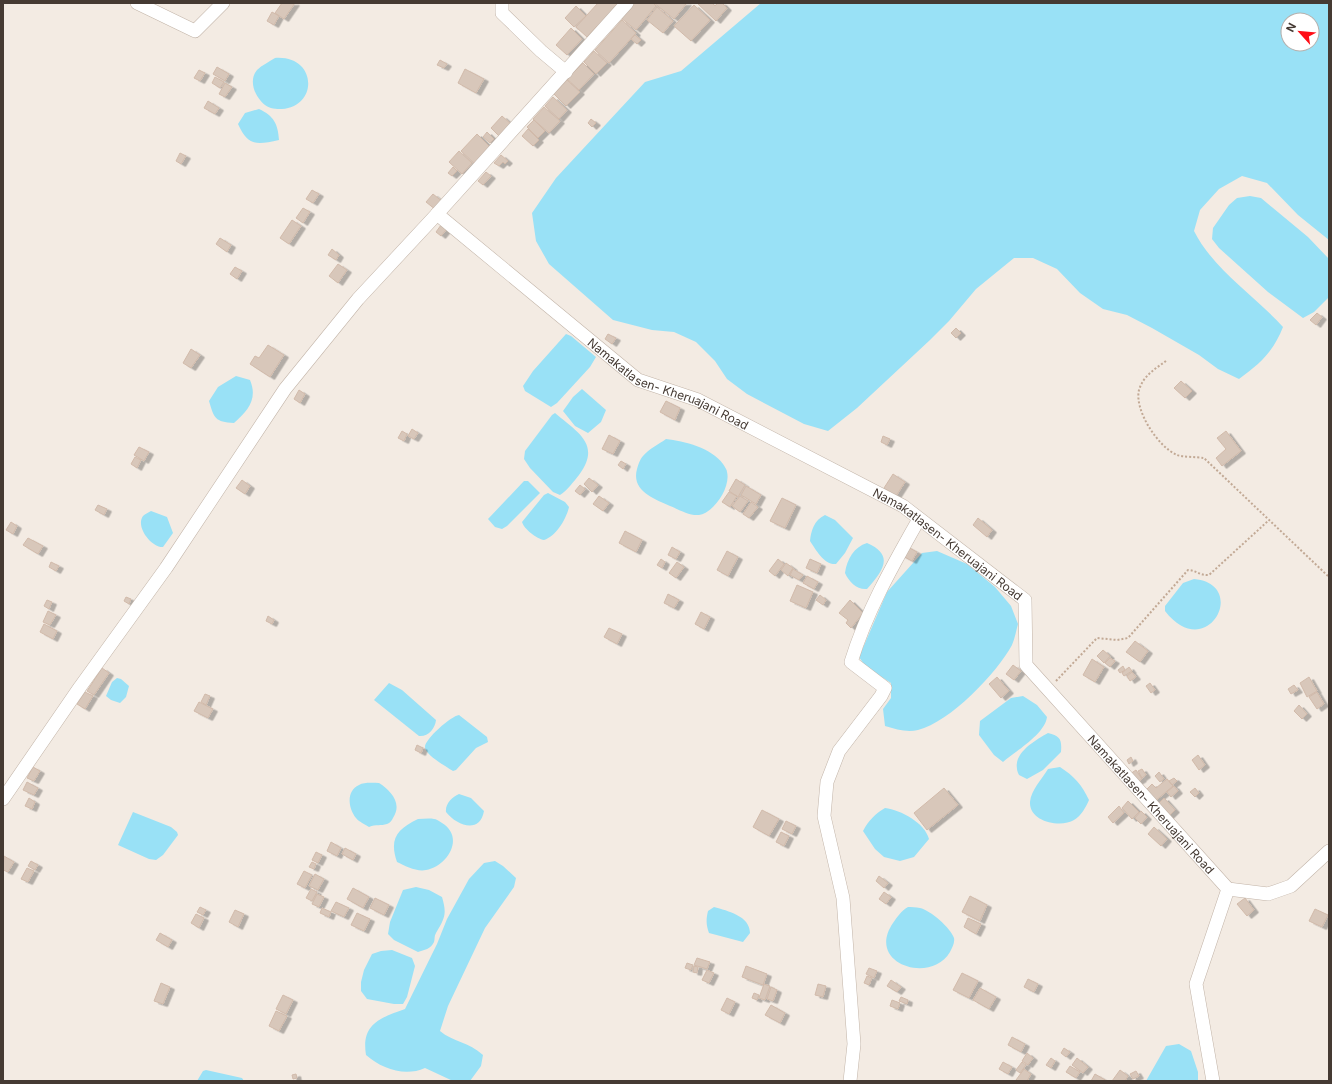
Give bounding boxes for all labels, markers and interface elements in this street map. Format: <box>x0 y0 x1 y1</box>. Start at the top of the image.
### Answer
north arrow <box>1280 12 1320 52</box>
text: N <box>1283 21 1299 34</box>
street label: Namakatlasen- Kheruajani Road <box>585 334 751 432</box>
street label: Namakatlasen- Kheruajani Road <box>871 484 1026 603</box>
street label: Namakatlasen- Kheruajani Road <box>1085 732 1218 877</box>

